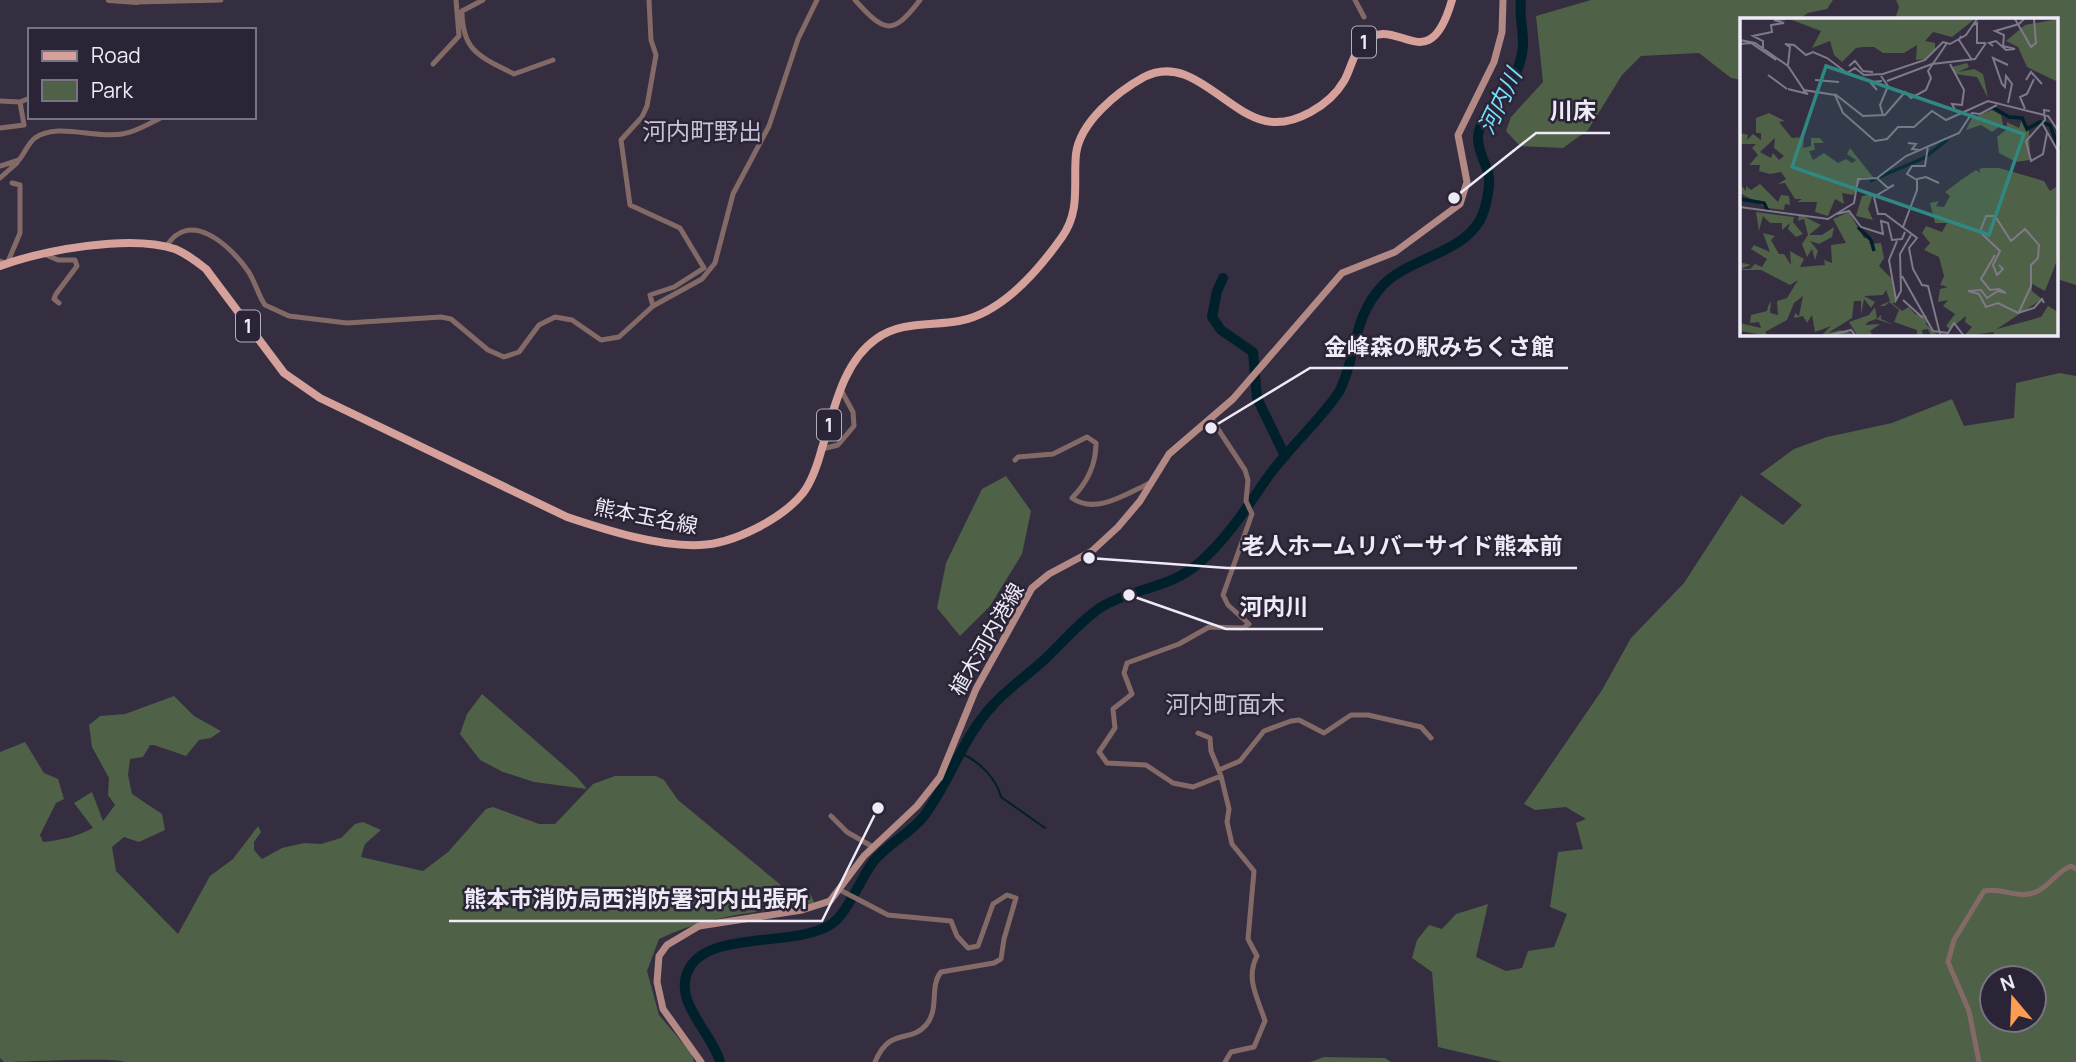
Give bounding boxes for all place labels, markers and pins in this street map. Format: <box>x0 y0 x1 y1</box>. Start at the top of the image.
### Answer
callout: 川床 <box>1536 89 1610 133</box>
callout: 金峰森の駅みちくさ館 <box>1310 324 1568 368</box>
callout: 老人ホームリバーサイド熊本前 <box>1227 524 1577 568</box>
callout: 河内川 <box>1226 585 1323 629</box>
callout: 熊本市消防局西消防署河内出張所 <box>449 877 822 921</box>

